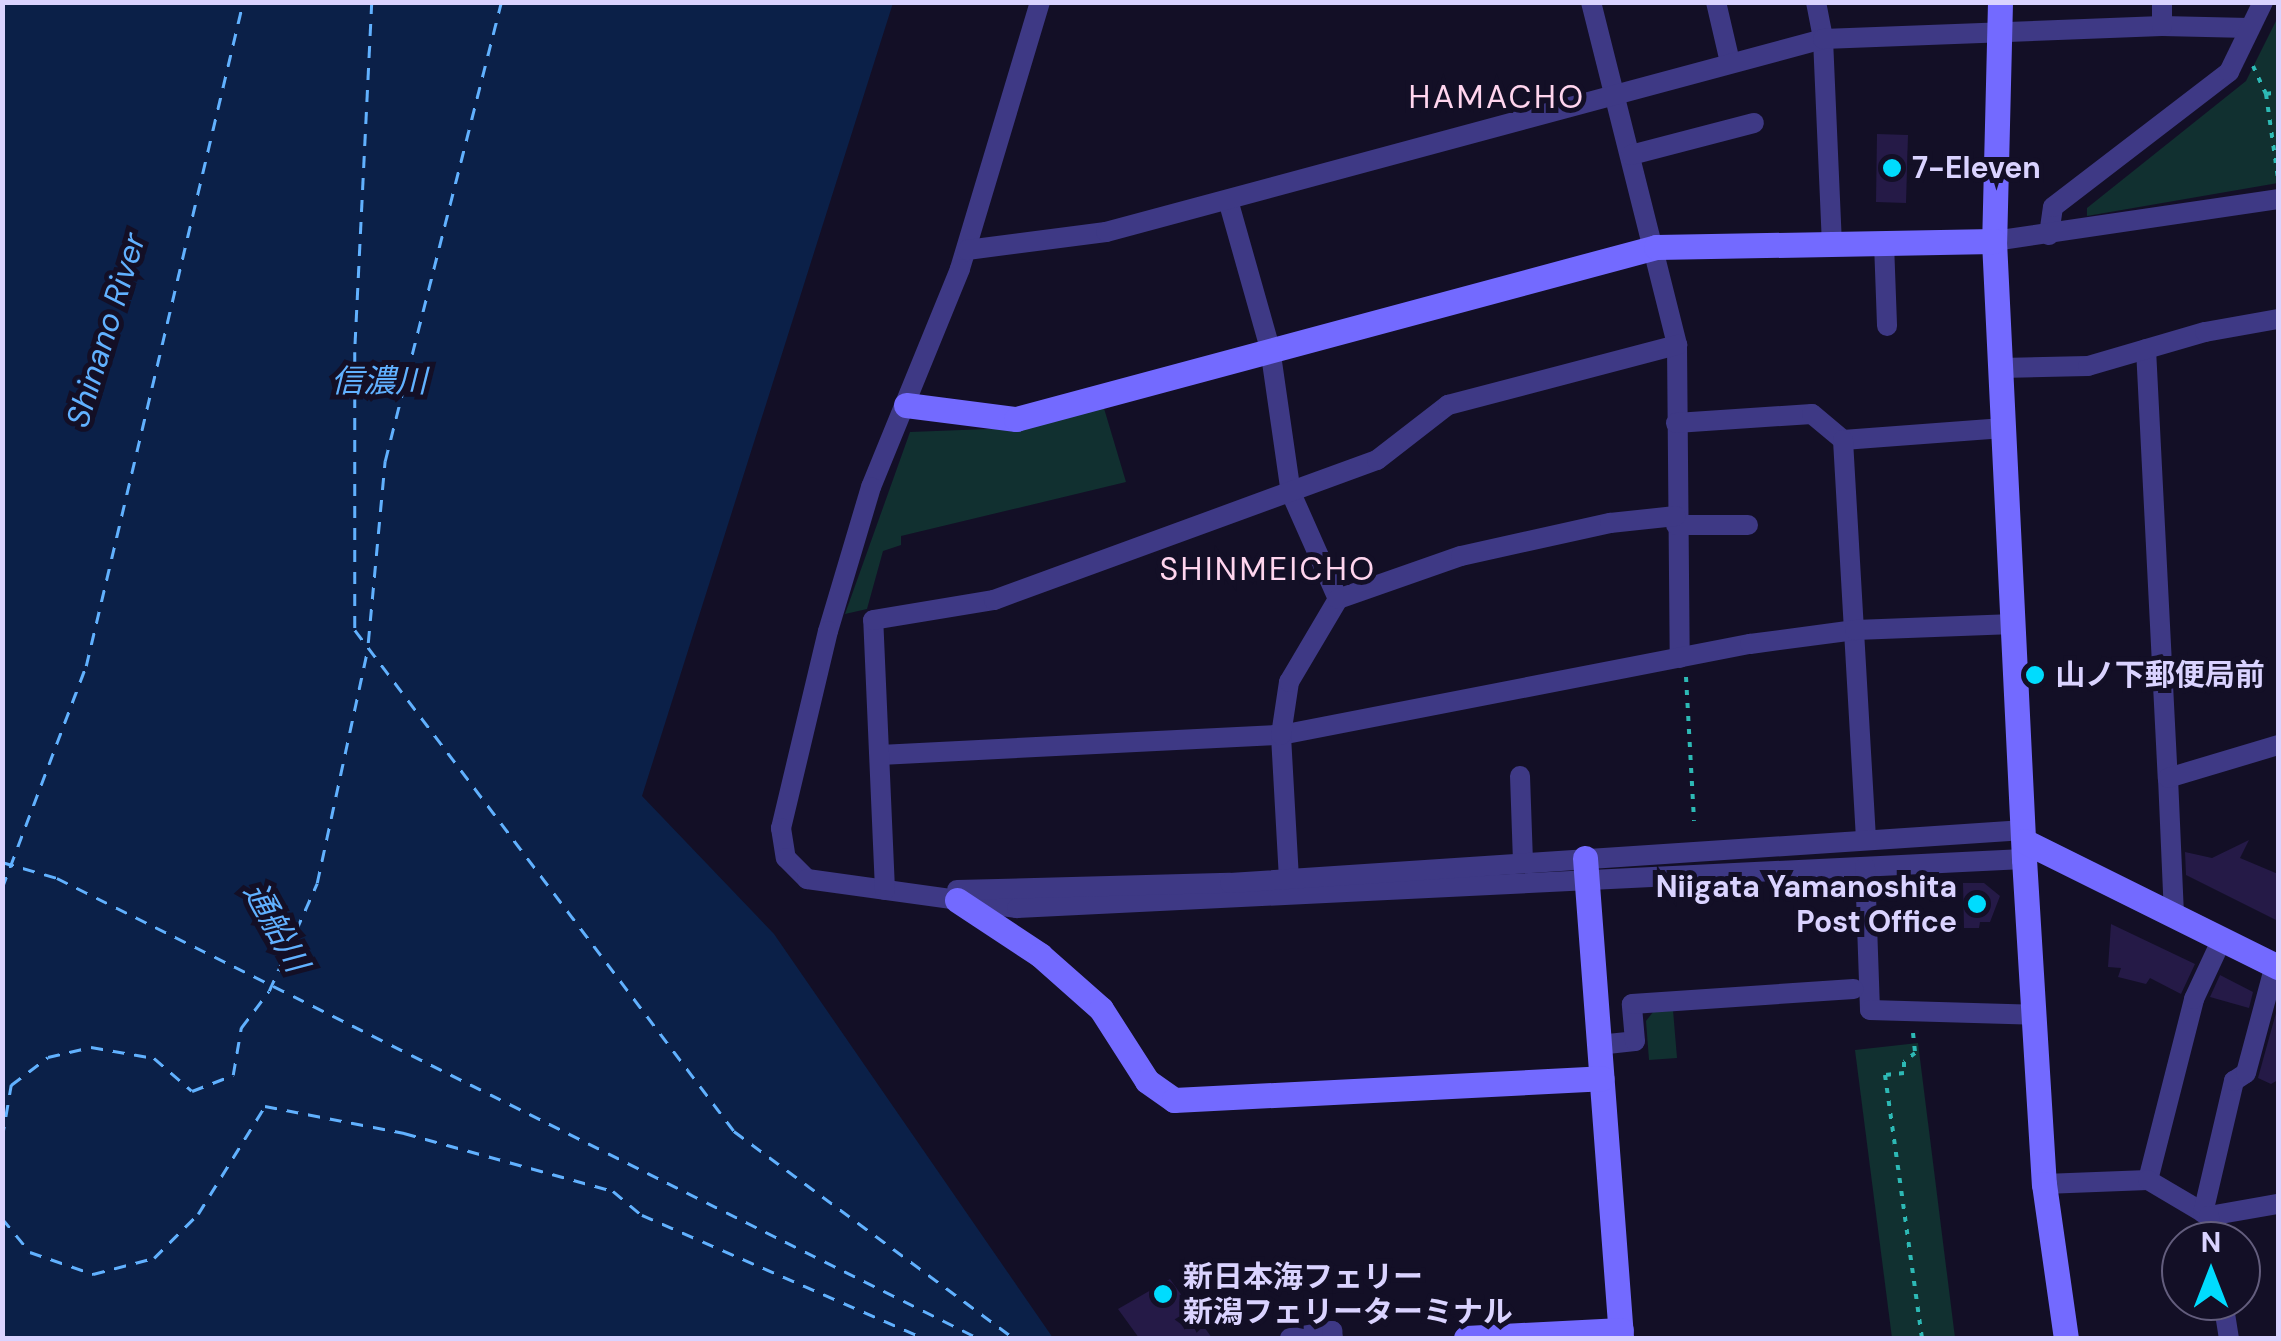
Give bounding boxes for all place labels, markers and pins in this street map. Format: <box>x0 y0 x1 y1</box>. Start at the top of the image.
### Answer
place label: 7-Eleven <box>1912 150 2041 186</box>
marker: 7-Eleven <box>1881 157 1903 179</box>
place label: 山ノ下郵便局前 <box>2055 657 2265 693</box>
marker: 山ノ下郵便局前 <box>2024 664 2046 686</box>
place label: Niigata Yamanoshita Post Office <box>1656 869 1957 940</box>
marker: Niigata Yamanoshita Post Office <box>1966 893 1988 915</box>
place label: 新日本海フェリー 新潟フェリーターミナル <box>1183 1259 1513 1330</box>
marker: 新日本海フェリー 新潟フェリーターミナル <box>1152 1283 1174 1305</box>

